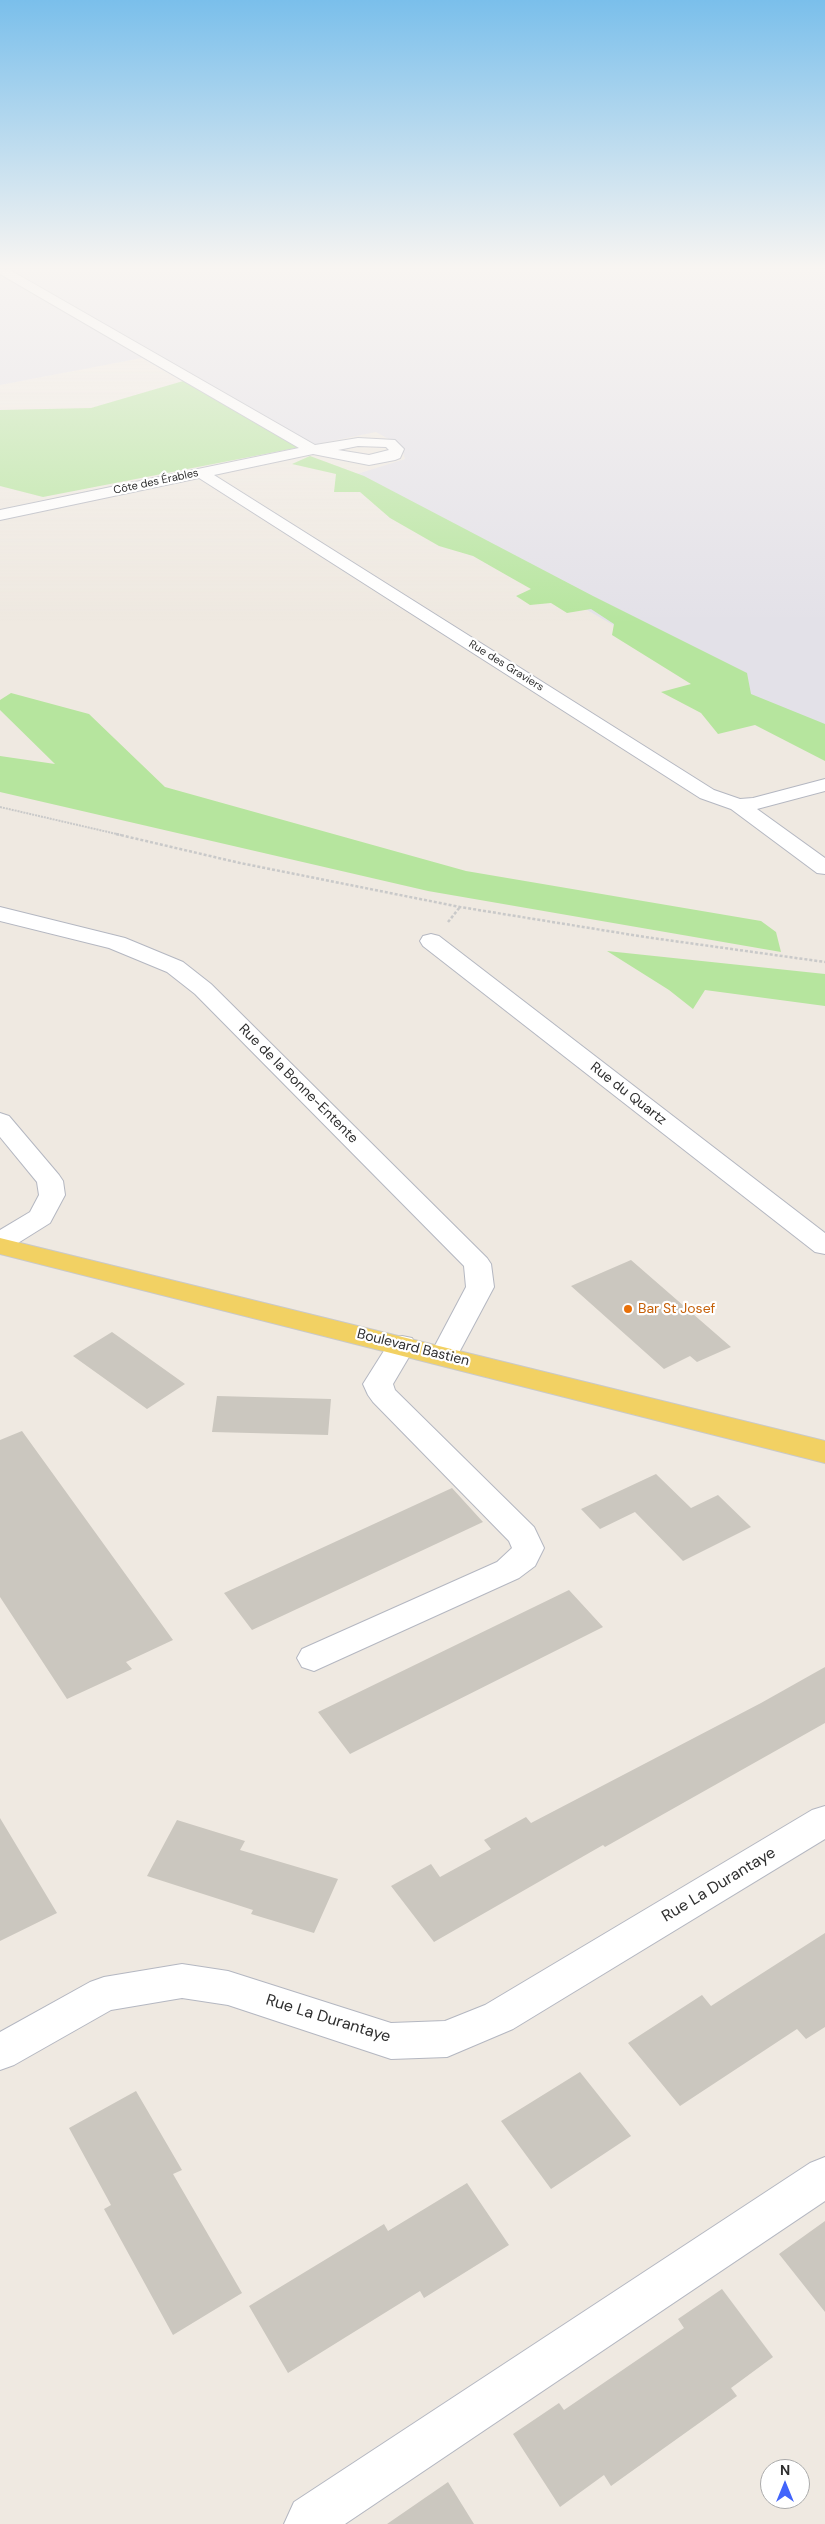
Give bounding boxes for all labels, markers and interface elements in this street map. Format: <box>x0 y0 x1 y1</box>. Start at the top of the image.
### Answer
street label: Côte des Érables <box>112 467 200 497</box>
street label: Rue des Graviers <box>466 638 546 694</box>
street label: Rue de la Bonne-Entente <box>235 1021 361 1147</box>
street label: Rue du Quartz <box>587 1059 669 1129</box>
place label: Bar St Josef <box>638 1301 715 1317</box>
marker: Bar St Josef <box>622 1303 634 1315</box>
street label: Boulevard Bastien <box>355 1326 471 1370</box>
street label: Rue La Durantaye <box>659 1843 779 1927</box>
street label: Rue La Durantaye <box>263 1991 393 2047</box>
north arrow <box>760 2459 810 2509</box>
text: N <box>780 2461 790 2479</box>

